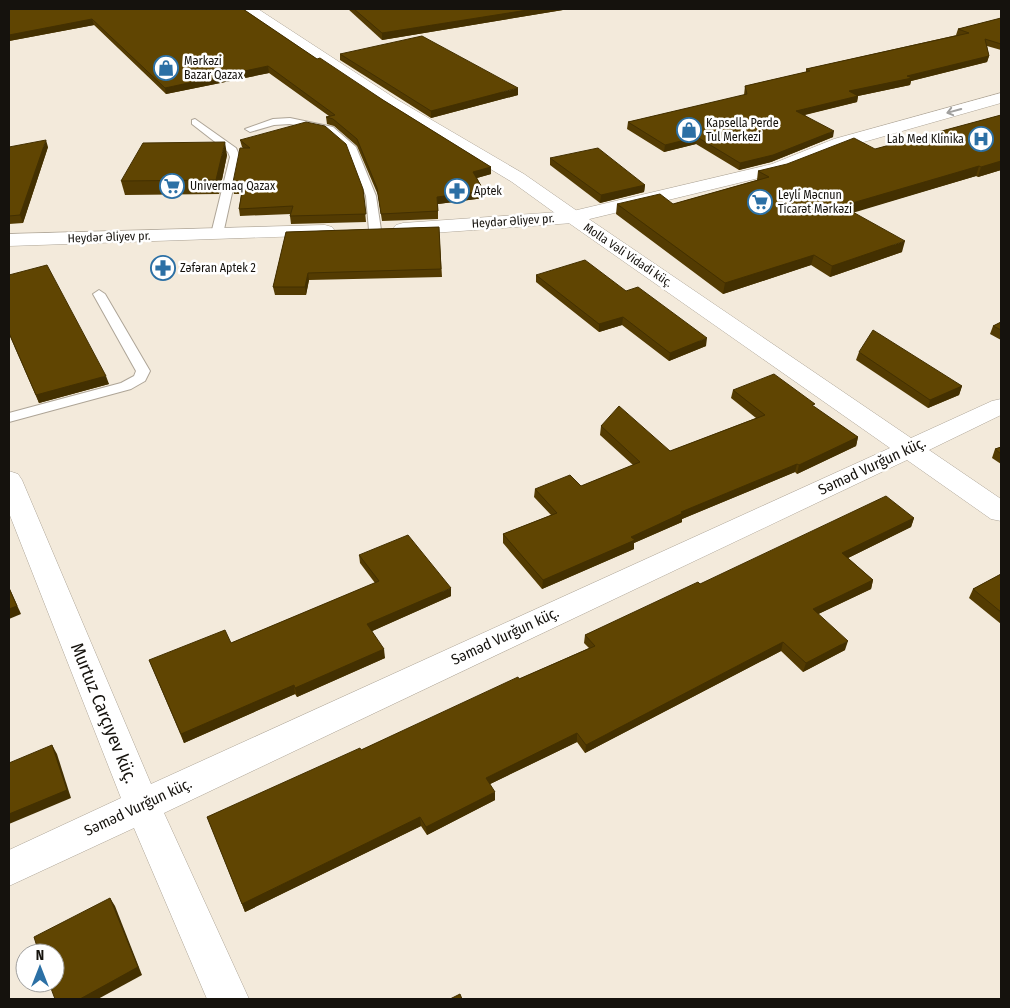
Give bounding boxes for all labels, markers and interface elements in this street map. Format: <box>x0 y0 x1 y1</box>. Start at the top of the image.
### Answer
place label: Mərkəzi Bazar Qazax <box>184 54 244 82</box>
shop icon: Mərkəzi Bazar Qazax <box>153 55 179 81</box>
one-way arrow <box>947 107 963 116</box>
place label: Kapsella Perde Tul Merkezi <box>706 116 779 144</box>
shop icon: Kapsella Perde Tul Merkezi <box>676 117 702 143</box>
hospital icon: Lab Med Klinika <box>968 126 994 152</box>
place label: Lab Med Klinika <box>887 132 964 146</box>
supermarket icon: Univermaq Qazax <box>159 173 185 199</box>
pharmacy icon: Aptek <box>444 178 470 204</box>
place label: Univermaq Qazax <box>190 179 276 193</box>
place label: Aptek <box>474 184 502 198</box>
place label: Leyli Məcnun Ticarət Mərkəzi <box>778 188 852 216</box>
supermarket icon: Leyli Məcnun Ticarət Mərkəzi <box>747 189 773 215</box>
street label: Heydər Əliyev pr. <box>471 211 555 231</box>
street label: Molla Vəli Vidadi küç. <box>581 220 675 290</box>
street label: Heydər Əliyev pr. <box>67 229 151 245</box>
pharmacy icon: Zəfəran Aptek 2 <box>150 255 176 281</box>
place label: Zəfəran Aptek 2 <box>180 261 256 275</box>
street label: Səməd Vurğun küç. <box>815 433 929 499</box>
street label: Səməd Vurğun küç. <box>448 603 562 669</box>
street label: Murtuz Carçıyev küç. <box>66 640 142 787</box>
street label: Səməd Vurğun küç. <box>81 774 195 840</box>
north arrow <box>15 943 65 993</box>
text: N <box>36 947 44 964</box>

